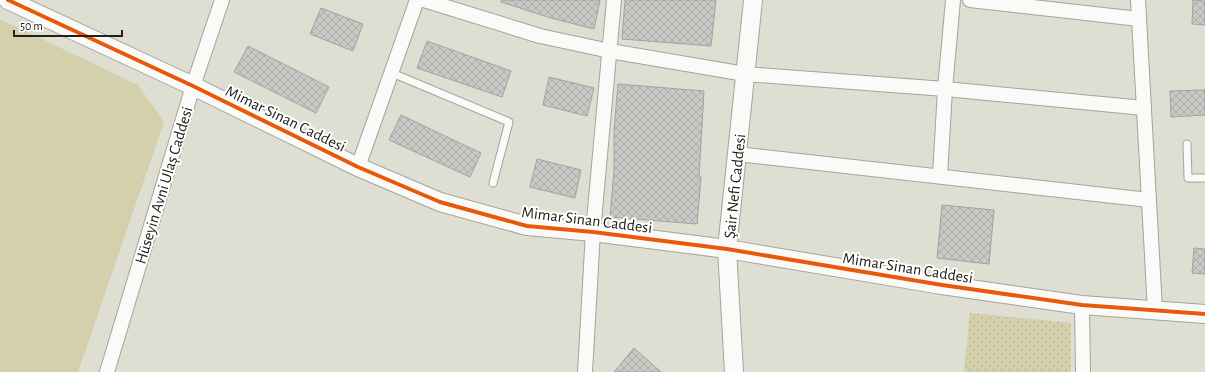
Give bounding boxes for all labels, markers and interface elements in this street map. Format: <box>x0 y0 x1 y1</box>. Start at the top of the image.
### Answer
scale bar <box>14 12 122 38</box>
text: 50 m <box>20 20 43 32</box>
street label: Mimar Sinan Caddesi <box>223 83 348 155</box>
street label: Hüseyin Avni Ulaş Caddesi <box>132 105 196 266</box>
street label: Şair Nefi Caddesi <box>722 133 748 239</box>
street label: Mimar Sinan Caddesi <box>521 204 653 236</box>
street label: Mimar Sinan Caddesi <box>842 250 974 286</box>

